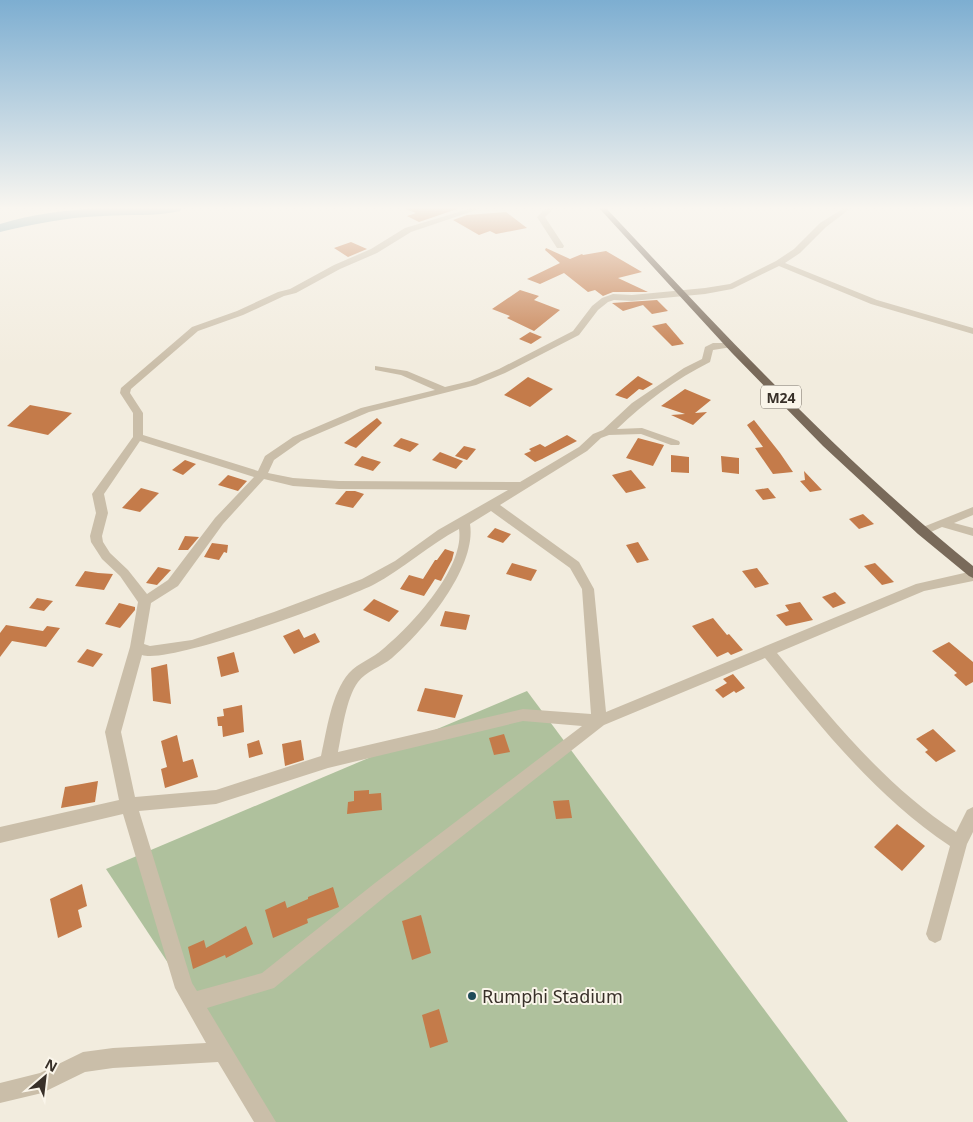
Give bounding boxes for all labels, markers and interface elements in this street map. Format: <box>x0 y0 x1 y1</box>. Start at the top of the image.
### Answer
road number: M24 <box>761 386 801 408</box>
place label: Rumphi Stadium <box>482 984 623 1008</box>
marker: Rumphi Stadium <box>466 990 478 1002</box>
north arrow <box>20 1052 70 1102</box>
text: N <box>42 1054 61 1076</box>

